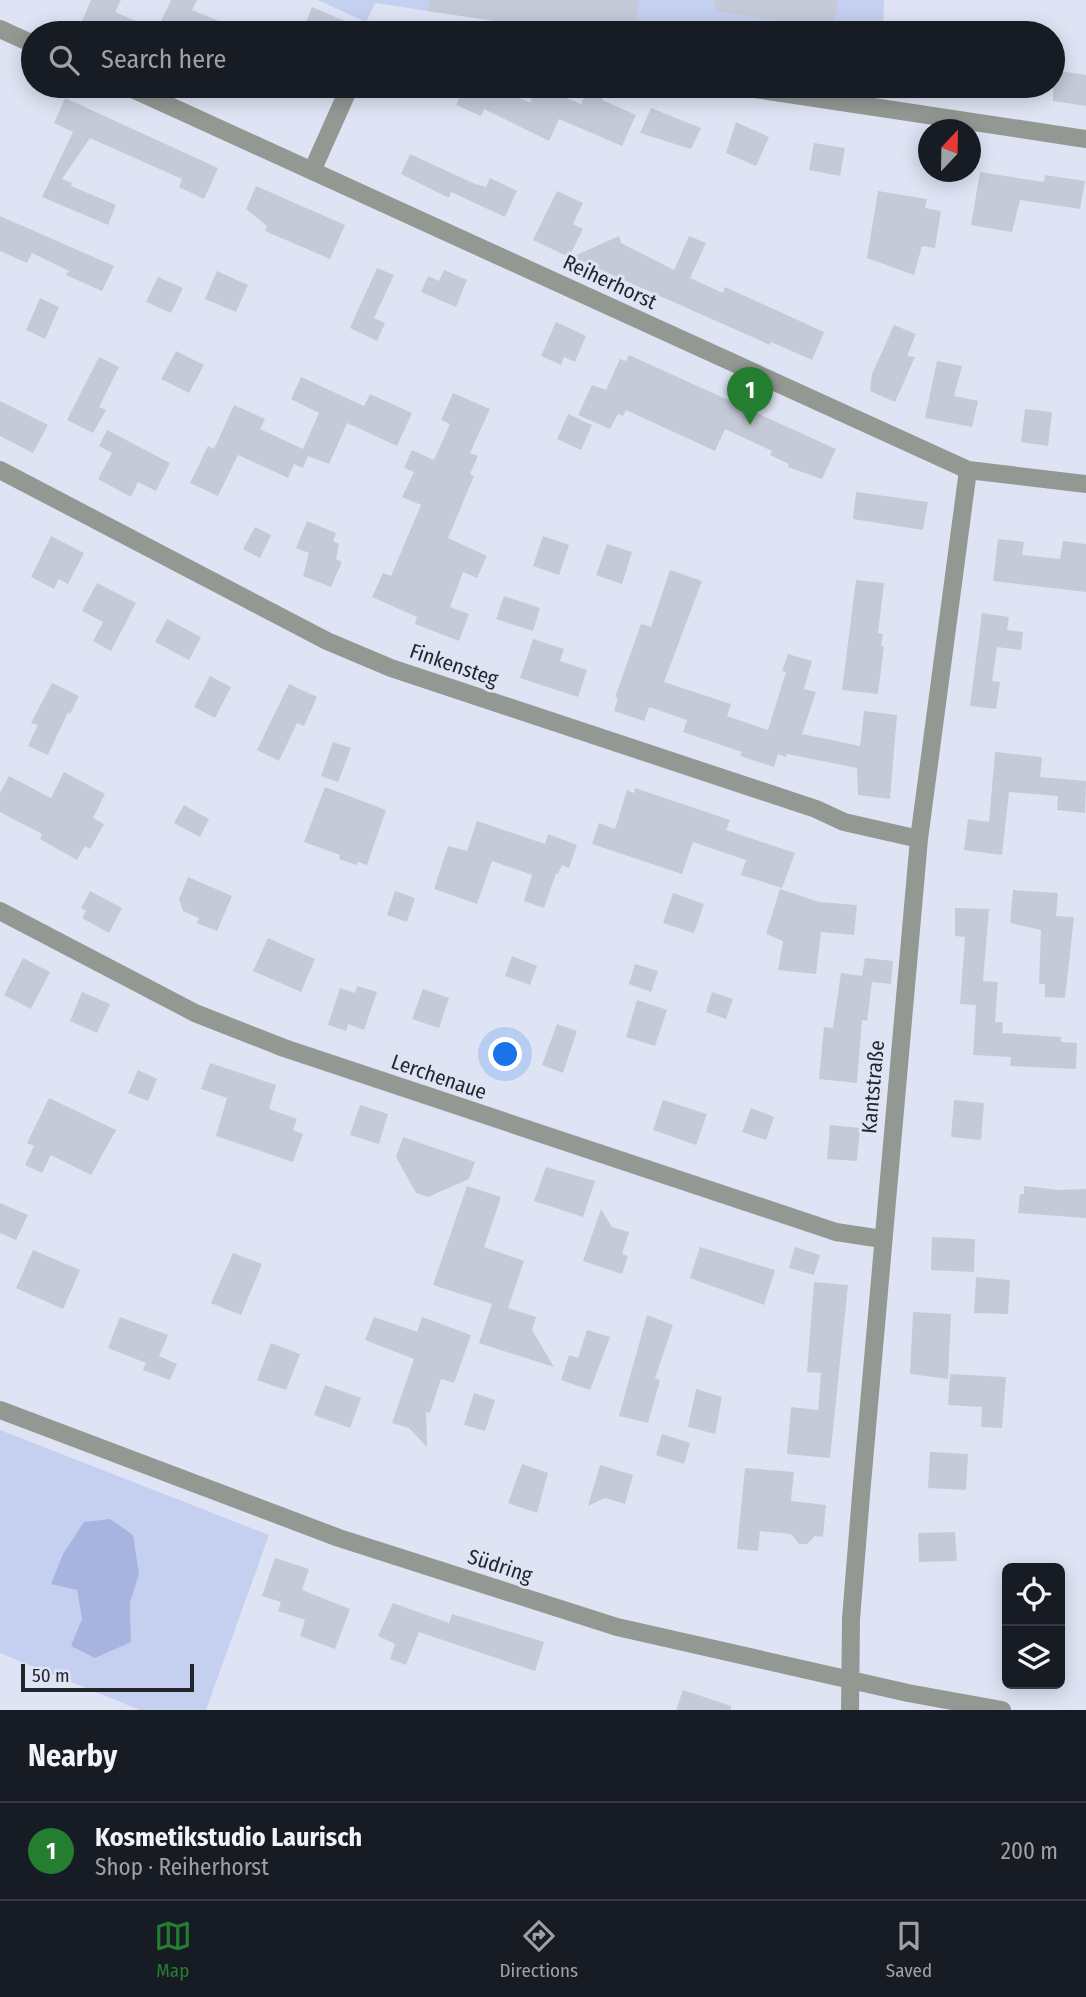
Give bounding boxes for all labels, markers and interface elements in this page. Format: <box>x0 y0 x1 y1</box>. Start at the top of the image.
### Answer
search box <box>21 21 1065 98</box>
icon: search <box>45 41 83 79</box>
text: Search here <box>101 44 226 75</box>
north arrow <box>918 119 981 182</box>
street label: Reiherhorst <box>559 249 661 315</box>
pin: 1 <box>727 367 773 425</box>
street label: Finkensteg <box>406 638 502 692</box>
your location <box>488 1037 522 1071</box>
street label: Kantstraße <box>856 1039 890 1135</box>
street label: Lerchenaue <box>388 1049 490 1105</box>
street label: Südring <box>464 1543 536 1589</box>
map controls <box>1002 1563 1065 1689</box>
button: locate <box>1002 1563 1065 1626</box>
button: layers <box>1002 1626 1065 1689</box>
scale bar <box>21 1661 194 1693</box>
text: 50 m <box>32 1664 70 1687</box>
text: Nearby <box>28 1738 117 1774</box>
text: Kosmetikstudio Laurisch <box>95 1822 362 1853</box>
text: 1 <box>46 1837 56 1865</box>
text: 200 m <box>1001 1837 1058 1865</box>
text: Shop · Reiherhorst <box>95 1853 269 1881</box>
tab: Map <box>154 1917 192 1982</box>
tab: Directions <box>500 1917 578 1982</box>
tab: Saved <box>886 1917 932 1982</box>

